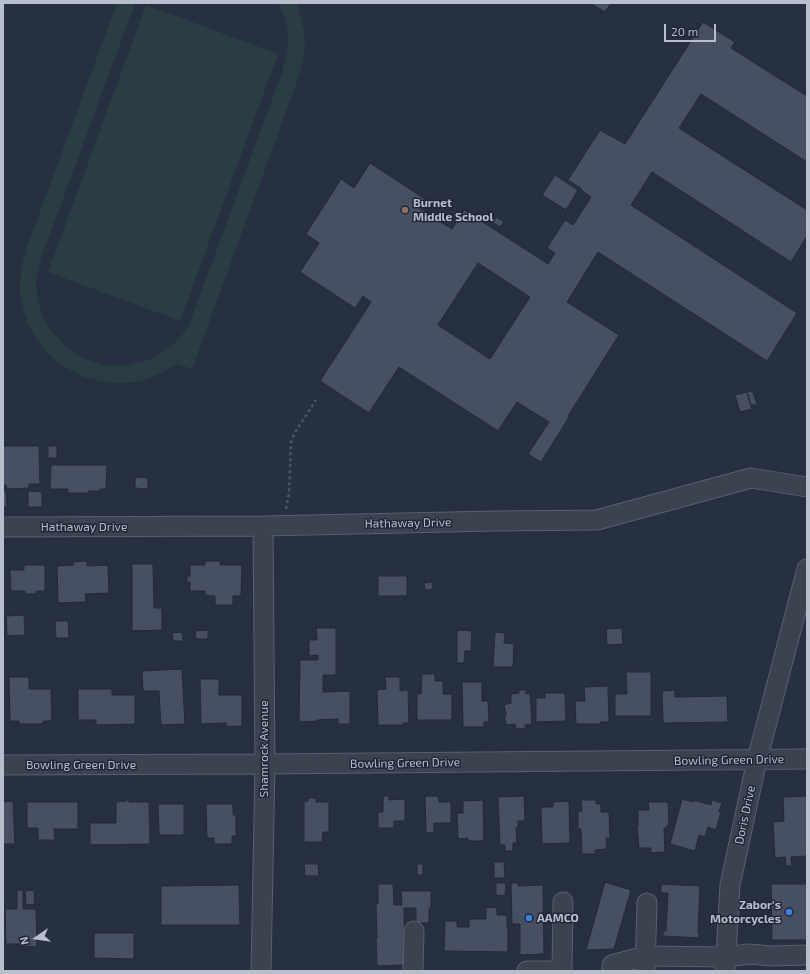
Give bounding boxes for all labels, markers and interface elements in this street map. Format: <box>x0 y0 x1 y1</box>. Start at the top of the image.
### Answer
scale bar <box>666 16 718 42</box>
text: 20 m <box>671 24 698 38</box>
place label: Burnet Middle School <box>413 196 493 224</box>
marker: Burnet Middle School <box>400 205 410 215</box>
street label: Hathaway Drive <box>365 515 451 531</box>
street label: Hathaway Drive <box>41 520 127 534</box>
street label: Shamrock Avenue <box>257 700 271 798</box>
street label: Bowling Green Drive <box>674 752 784 768</box>
street label: Bowling Green Drive <box>350 755 460 771</box>
street label: Bowling Green Drive <box>26 758 136 772</box>
street label: Doris Drive <box>732 784 758 846</box>
place label: Zabor's Motorcycles <box>710 898 781 926</box>
marker: Zabor's Motorcycles <box>784 907 794 917</box>
place label: AAMCO <box>537 911 579 925</box>
marker: AAMCO <box>524 913 534 923</box>
north arrow <box>16 918 56 958</box>
text: N <box>17 935 31 946</box>

